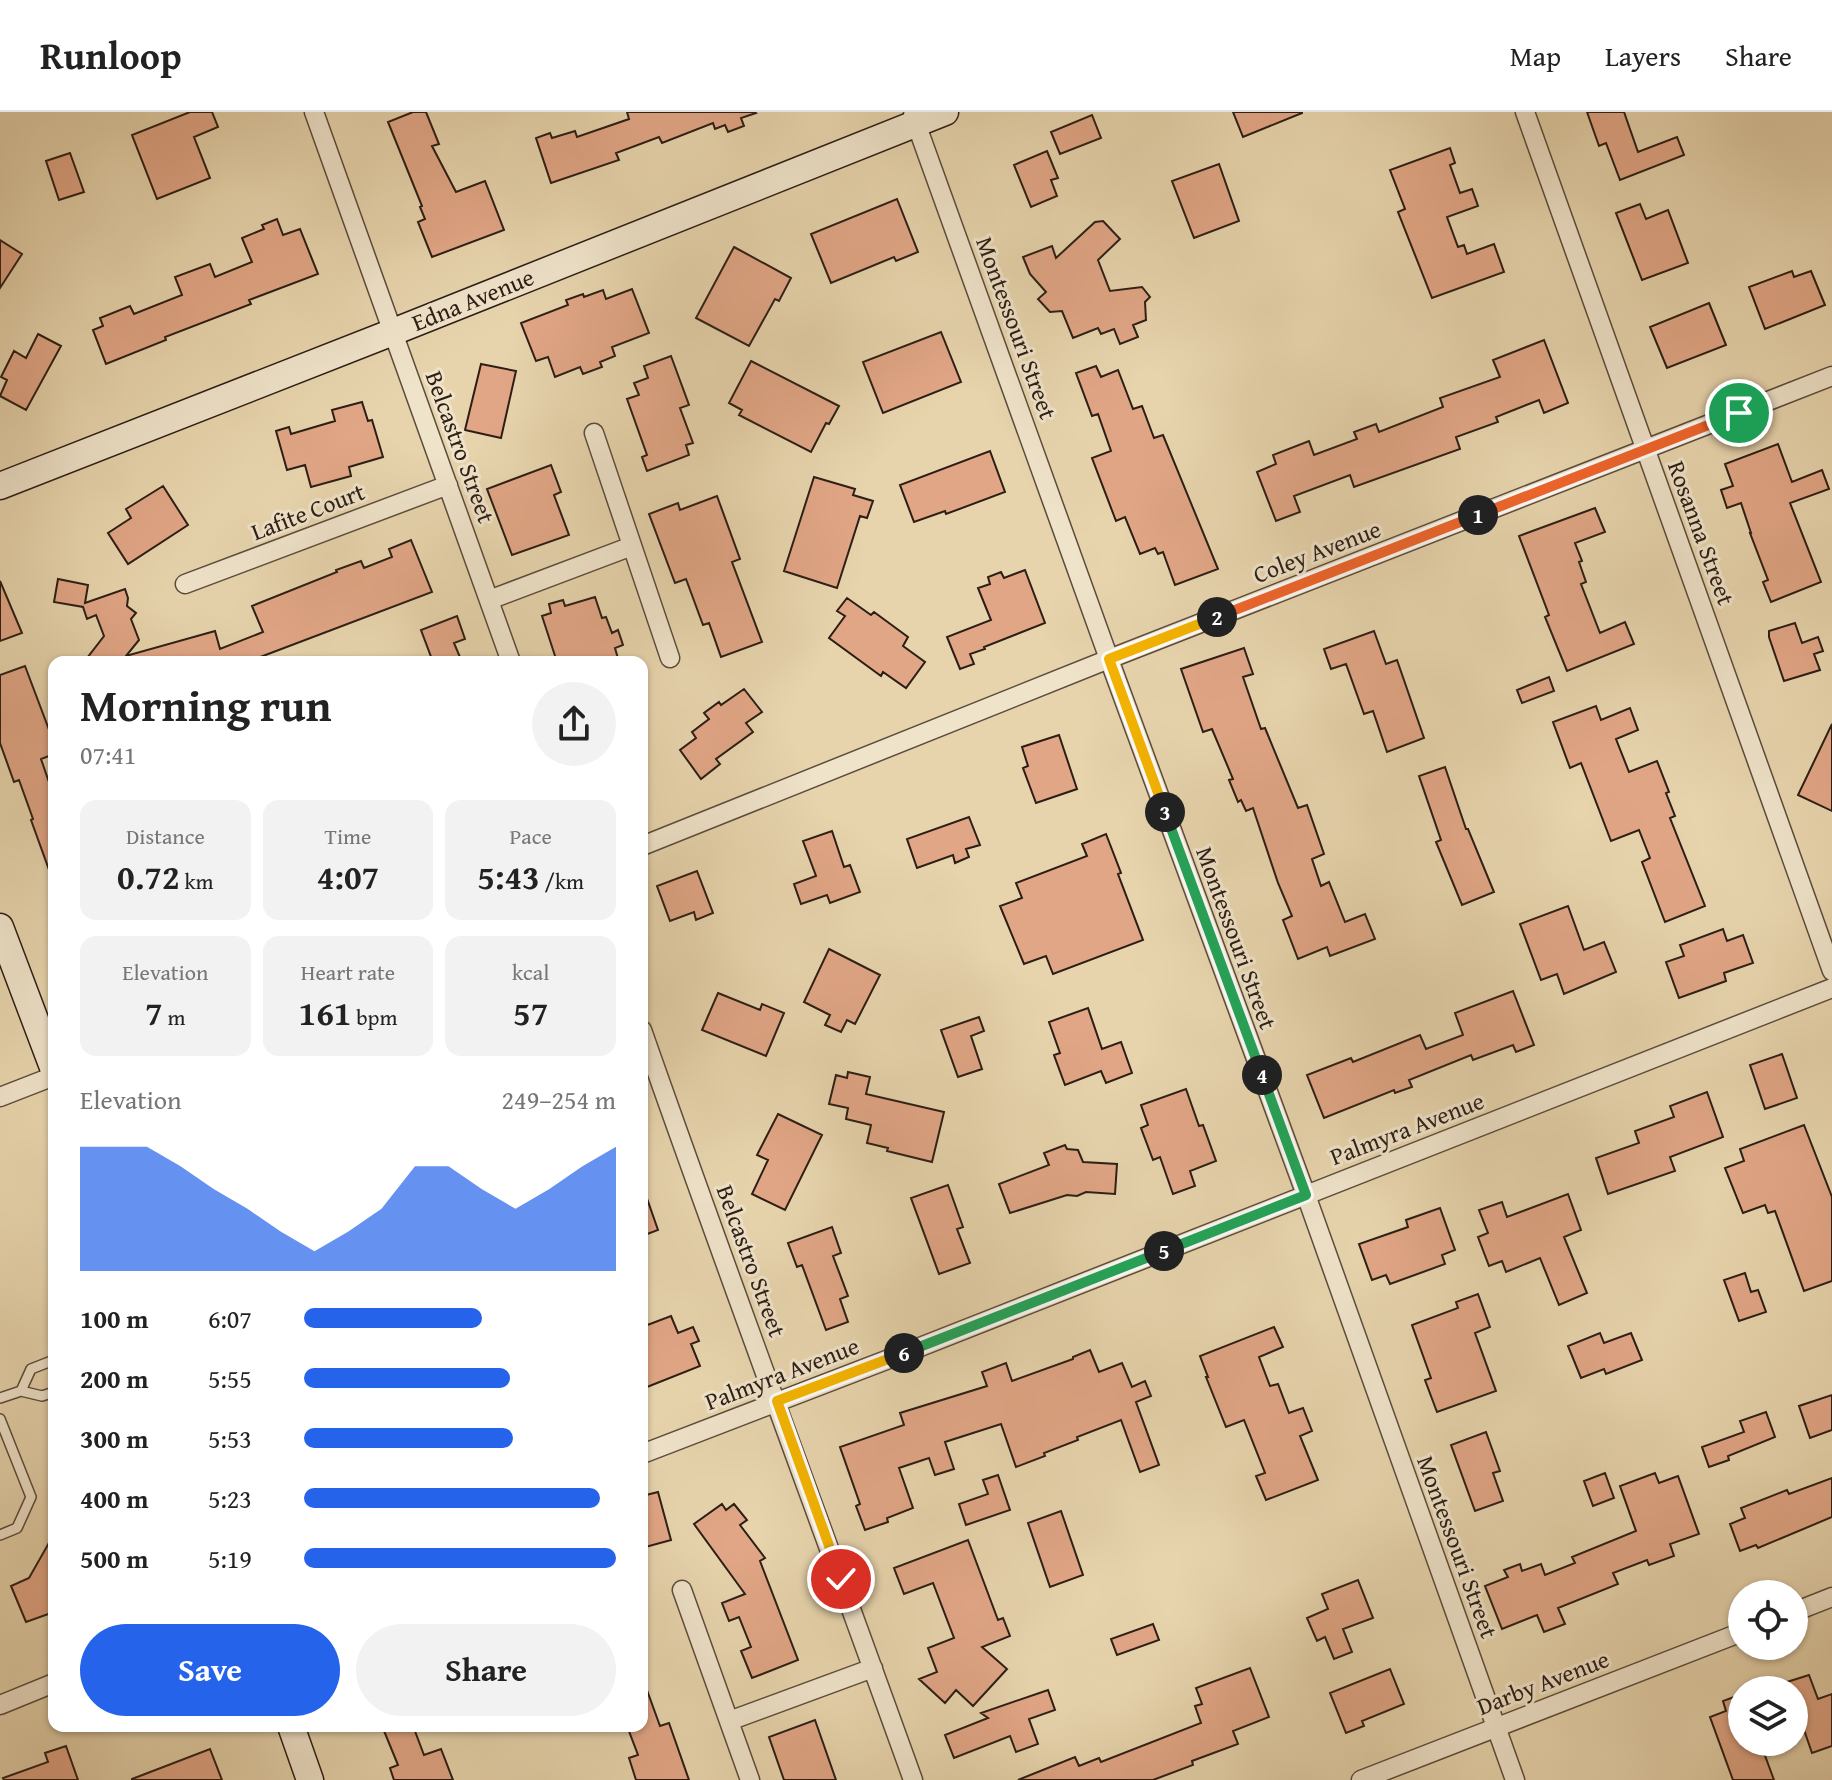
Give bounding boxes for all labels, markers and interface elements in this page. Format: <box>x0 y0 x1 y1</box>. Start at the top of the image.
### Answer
text: Runloop <box>40 27 182 83</box>
text: Map <box>1510 35 1561 76</box>
text: Layers <box>1605 35 1681 76</box>
text: Share <box>1725 35 1792 76</box>
street label: Montessouri Street <box>967 232 1066 425</box>
street label: Edna Avenue <box>407 259 539 340</box>
street label: Belcastro Street <box>417 366 504 528</box>
pin <box>1705 379 1773 447</box>
icon: arrive <box>1717 391 1761 435</box>
street label: Rosanna Street <box>1659 456 1744 610</box>
street label: Lafite Court <box>246 474 370 549</box>
pin: 1 <box>1458 495 1498 535</box>
text: 1 <box>1472 499 1484 531</box>
street label: Coley Avenue <box>1248 511 1386 592</box>
pin: 2 <box>1197 597 1237 637</box>
text: 2 <box>1211 601 1223 633</box>
text: Morning run <box>80 673 331 737</box>
button: share <box>532 682 616 766</box>
text: 07:41 <box>80 735 136 774</box>
pin: 3 <box>1145 792 1185 832</box>
text: 3 <box>1159 796 1171 828</box>
text: Distance <box>126 820 205 852</box>
text: Time <box>325 820 371 852</box>
text: Pace <box>510 820 552 852</box>
street label: Montessouri Street <box>1187 842 1286 1035</box>
text: 0.72 <box>117 852 180 901</box>
text: 4:07 <box>317 852 379 901</box>
text: 5:43 <box>477 852 540 901</box>
text: km <box>180 865 214 897</box>
text: /km <box>540 865 584 897</box>
text: Elevation <box>122 956 208 988</box>
text: Heart rate <box>301 956 395 988</box>
text: kcal <box>512 956 549 988</box>
text: 7 <box>145 988 163 1037</box>
text: 161 <box>299 988 351 1037</box>
text: 57 <box>513 988 548 1037</box>
text: m <box>163 1001 186 1033</box>
text: bpm <box>351 1001 397 1033</box>
pin: 4 <box>1242 1055 1282 1095</box>
text: 4 <box>1256 1059 1268 1091</box>
text: Elevation <box>80 1080 182 1119</box>
text: 249–254 m <box>502 1080 616 1119</box>
street label: Palmyra Avenue <box>1325 1083 1489 1174</box>
street label: Belcastro Street <box>708 1180 795 1342</box>
pin: 5 <box>1144 1231 1184 1271</box>
text: 5 <box>1158 1235 1170 1267</box>
text: 100 m <box>80 1299 148 1338</box>
text: 6:07 <box>208 1299 252 1338</box>
street label: Palmyra Avenue <box>700 1328 864 1419</box>
pin: 6 <box>884 1333 924 1373</box>
text: 6 <box>898 1337 910 1369</box>
text: 200 m <box>80 1359 148 1398</box>
text: 5:55 <box>208 1359 252 1398</box>
text: 300 m <box>80 1419 148 1458</box>
text: 5:53 <box>208 1419 252 1458</box>
street label: Montessouri Street <box>1408 1451 1507 1644</box>
text: 400 m <box>80 1479 148 1518</box>
text: 5:23 <box>208 1479 252 1518</box>
text: 500 m <box>80 1539 148 1578</box>
text: 5:19 <box>208 1539 252 1578</box>
pin <box>807 1545 875 1613</box>
icon: check <box>819 1557 863 1601</box>
map controls <box>1728 1580 1808 1756</box>
button: locate <box>1728 1580 1808 1660</box>
button: Save <box>80 1624 340 1716</box>
button: Share <box>356 1624 616 1716</box>
street label: Darby Avenue <box>1472 1641 1614 1724</box>
button: layers <box>1728 1676 1808 1756</box>

